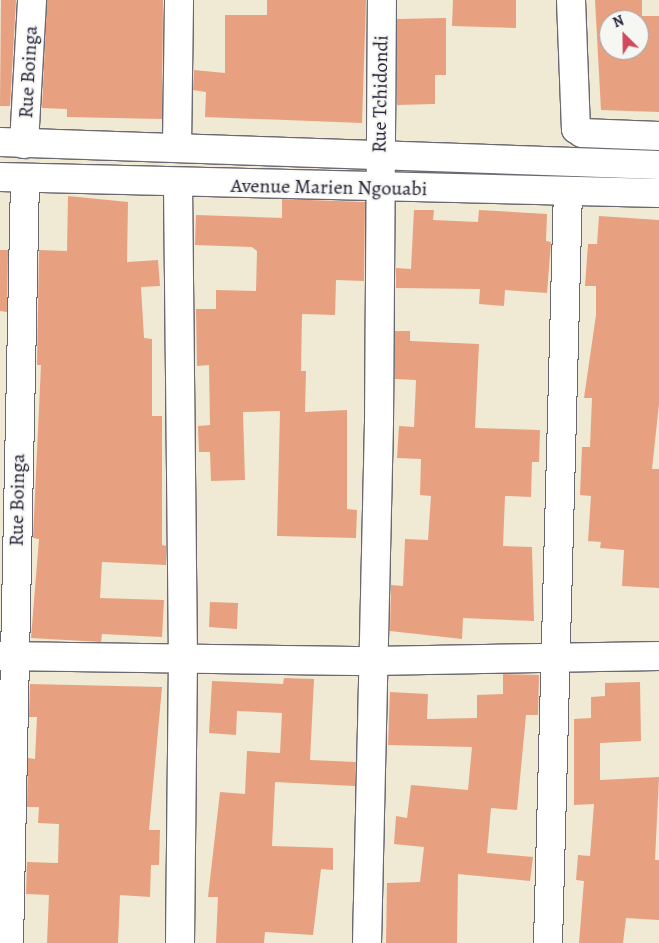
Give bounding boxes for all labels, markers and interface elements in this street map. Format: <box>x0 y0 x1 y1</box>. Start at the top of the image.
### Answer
north arrow <box>599 10 649 60</box>
text: N <box>610 11 627 32</box>
street label: Rue Boinga <box>14 25 42 119</box>
street label: Rue Tchidondi <box>367 35 393 153</box>
street label: Avenue Marien Ngouabi <box>230 173 428 201</box>
street label: Rue Boinga <box>4 453 30 547</box>

